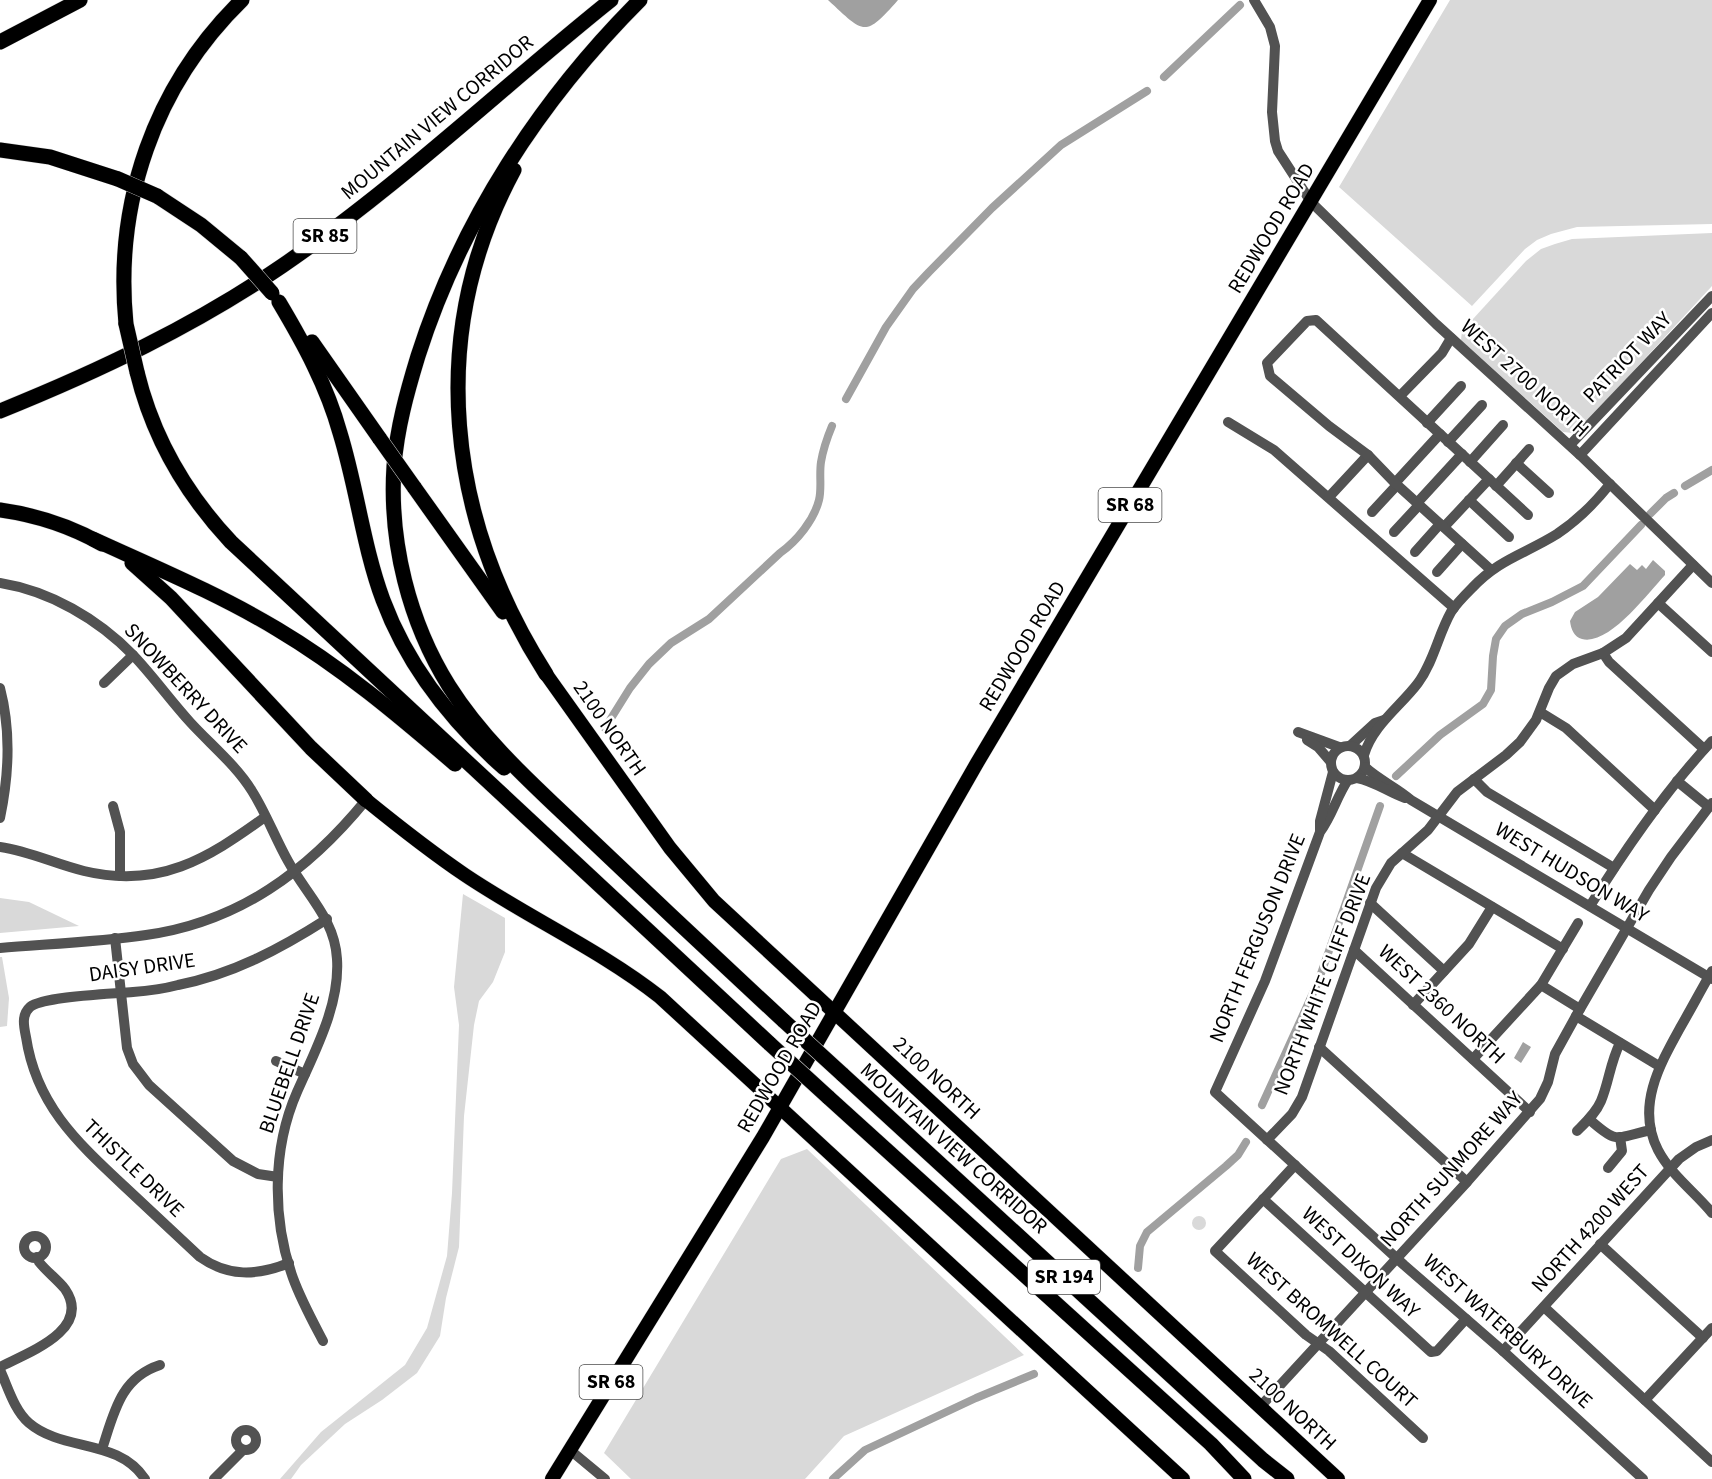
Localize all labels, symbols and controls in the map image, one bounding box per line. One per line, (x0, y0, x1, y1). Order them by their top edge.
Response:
street label: MOUNTAIN VIEW CORRIDOR (334, 27, 540, 207)
street label: REDWOOD ROAD (1220, 157, 1322, 299)
road number: SR 85 (294, 219, 356, 253)
street label: PATRIOT WAY (1576, 304, 1679, 409)
street label: WEST 2700 NORTH (1454, 312, 1596, 444)
road number: SR 68 (1098, 488, 1162, 522)
street label: REDWOOD ROAD (971, 575, 1073, 717)
street label: SNOWBERRY DRIVE (117, 616, 255, 760)
street label: 2100 NORTH (566, 674, 654, 782)
street label: WEST HUDSON WAY (1489, 814, 1655, 930)
street label: NORTH FERGUSON DRIVE (1201, 829, 1313, 1047)
street label: NORTH WHITE CLIFF DRIVE (1266, 869, 1378, 1099)
street label: WEST 2360 NORTH (1372, 937, 1512, 1071)
street label: DAISY DRIVE (87, 945, 197, 989)
street label: BLUEBELL DRIVE (251, 989, 327, 1137)
street label: REDWOOD ROAD (729, 996, 829, 1138)
street label: 2100 NORTH (887, 1029, 987, 1127)
street label: MOUNTAIN VIEW CORRIDOR (854, 1056, 1054, 1241)
street label: NORTH SUNMORE WAY (1373, 1084, 1530, 1254)
street label: THISTLE DRIVE (77, 1112, 191, 1224)
street label: NORTH 4200 WEST (1524, 1157, 1656, 1299)
street label: WEST DIXON WAY (1295, 1199, 1428, 1325)
street label: WEST BROMWELL COURT (1240, 1245, 1424, 1415)
street label: WEST WATERBURY DRIVE (1417, 1247, 1599, 1415)
road number: SR 194 (1028, 1260, 1100, 1294)
street label: 2100 NORTH (1243, 1360, 1343, 1458)
road number: SR 68 (580, 1365, 642, 1399)

